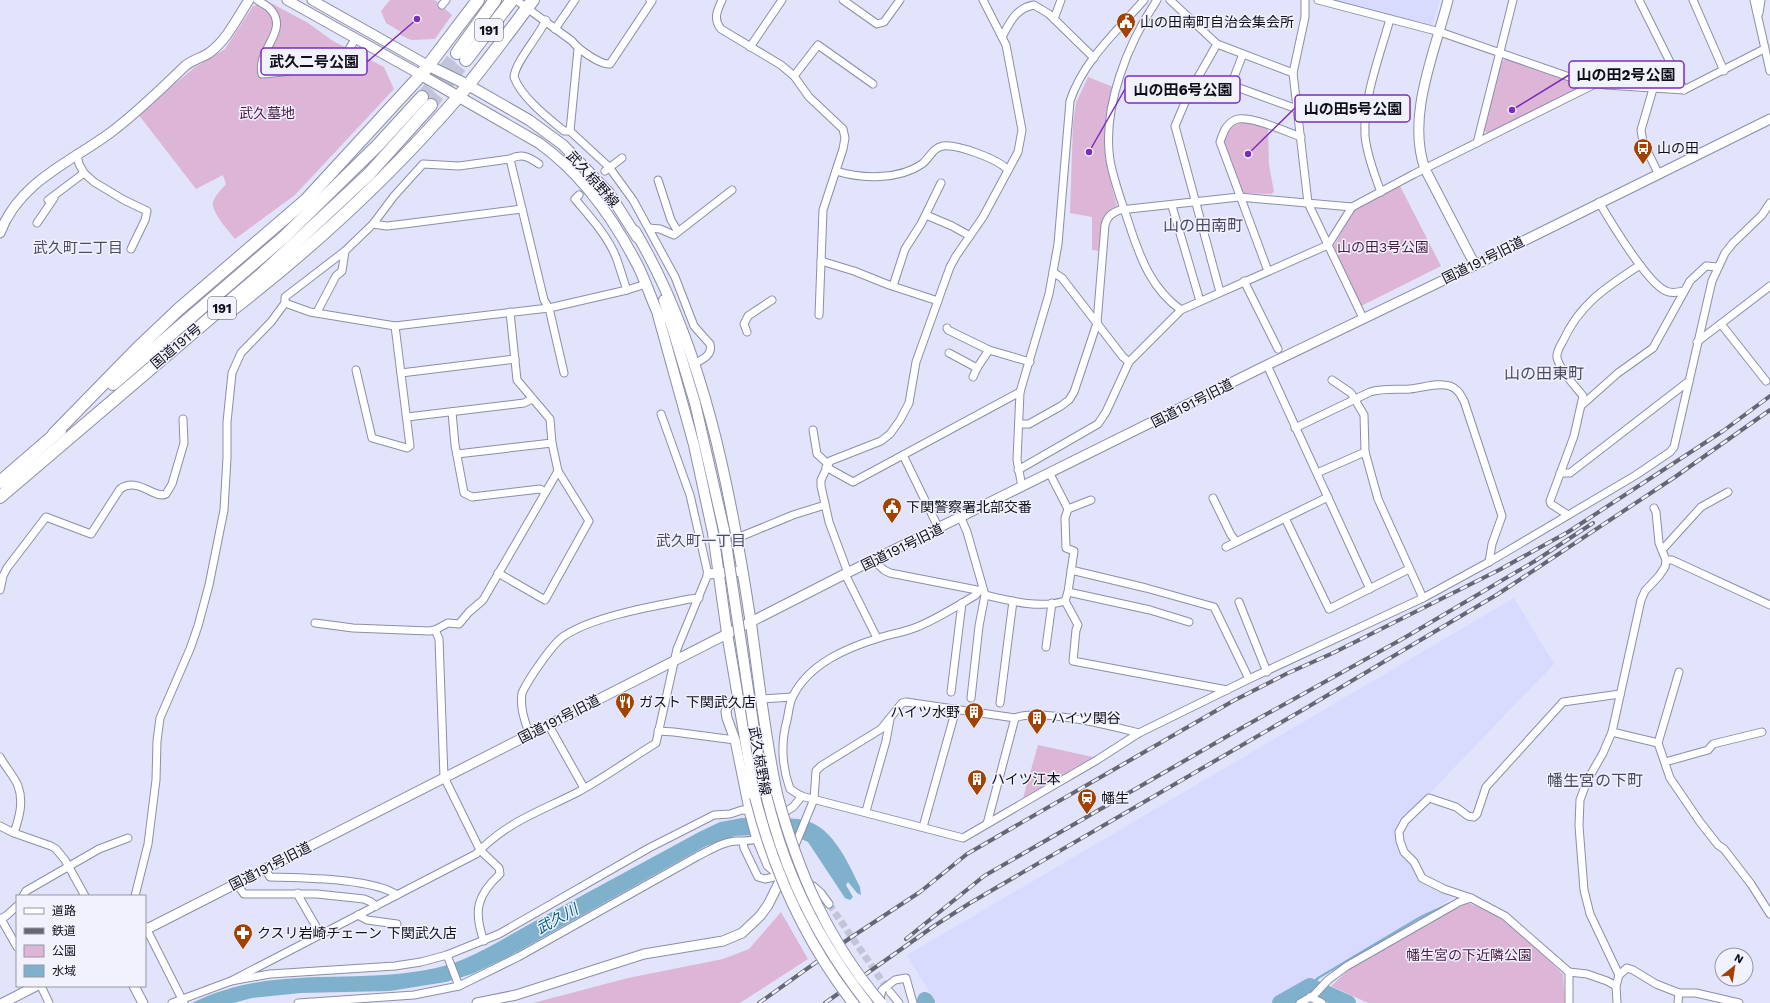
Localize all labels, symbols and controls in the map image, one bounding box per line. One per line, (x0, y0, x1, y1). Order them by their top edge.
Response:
public building icon: 山の田南町自治会集会所 (1115, 11, 1137, 39)
place label: 山の田南町自治会集会所 (1140, 14, 1294, 30)
road number: 191 (475, 19, 503, 41)
callout: 武久二号公園 (261, 48, 367, 75)
text: 武久二号公園 (269, 53, 359, 71)
callout: 山の田2号公園 (1569, 61, 1684, 88)
text: 山の田2号公園 (1577, 66, 1675, 84)
callout: 山の田6号公園 (1125, 76, 1240, 103)
text: 山の田6号公園 (1133, 81, 1233, 99)
callout: 山の田5号公園 (1295, 95, 1410, 122)
text: 山の田5号公園 (1304, 100, 1402, 118)
park label: 武久墓地 (239, 105, 295, 121)
bus stop icon: 山の田 (1632, 137, 1654, 165)
place label: 山の田 (1657, 140, 1699, 156)
street label: 武久椋野線 (564, 148, 622, 210)
district label: 山の田南町 (1163, 216, 1243, 235)
street label: 国道191号旧道 (1439, 233, 1527, 287)
district label: 武久町二丁目 (33, 239, 123, 257)
park label: 山の田3号公園 (1337, 239, 1429, 255)
road number: 191 (208, 297, 236, 319)
street label: 国道191号 (147, 320, 205, 372)
district label: 山の田東町 (1504, 364, 1584, 383)
street label: 国道191号旧道 (1148, 376, 1236, 430)
public building icon: 下関警察署北部交番 (881, 496, 903, 524)
place label: 下関警察署北部交番 (906, 499, 1032, 515)
street label: 国道191号旧道 (858, 520, 946, 574)
district label: 武久町一丁目 (656, 532, 746, 550)
restaurant icon: ガスト 下関武久店 (614, 691, 636, 719)
street label: 国道191号旧道 (515, 692, 603, 746)
place label: ガスト 下関武久店 (639, 694, 756, 710)
building icon: ハイツ水野 (963, 701, 985, 729)
place label: ハイツ水野 (890, 704, 960, 720)
building icon: ハイツ関谷 (1026, 707, 1048, 735)
place label: ハイツ関谷 (1051, 710, 1121, 726)
street label: 武久椋野線 (746, 725, 774, 797)
building icon: ハイツ江本 (966, 768, 988, 796)
place label: ハイツ江本 (991, 771, 1061, 787)
district label: 幡生宮の下町 (1547, 771, 1643, 790)
station icon: 幡生 (1076, 787, 1098, 815)
place label: 幡生 (1101, 790, 1129, 806)
street label: 国道191号旧道 (226, 839, 314, 893)
legend (16, 895, 146, 987)
water label: 武久川 (533, 899, 583, 938)
text: 道路 (52, 904, 76, 918)
pharmacy icon: クスリ岩崎チェーン 下関武久店 (232, 922, 254, 950)
text: 鉄道 (52, 924, 76, 938)
place label: クスリ岩崎チェーン 下関武久店 (257, 925, 457, 941)
text: 公園 (52, 944, 76, 958)
park label: 幡生宮の下近隣公園 (1406, 947, 1532, 963)
north arrow (1714, 947, 1754, 987)
text: N (1732, 951, 1746, 966)
text: 水域 (52, 964, 76, 978)

